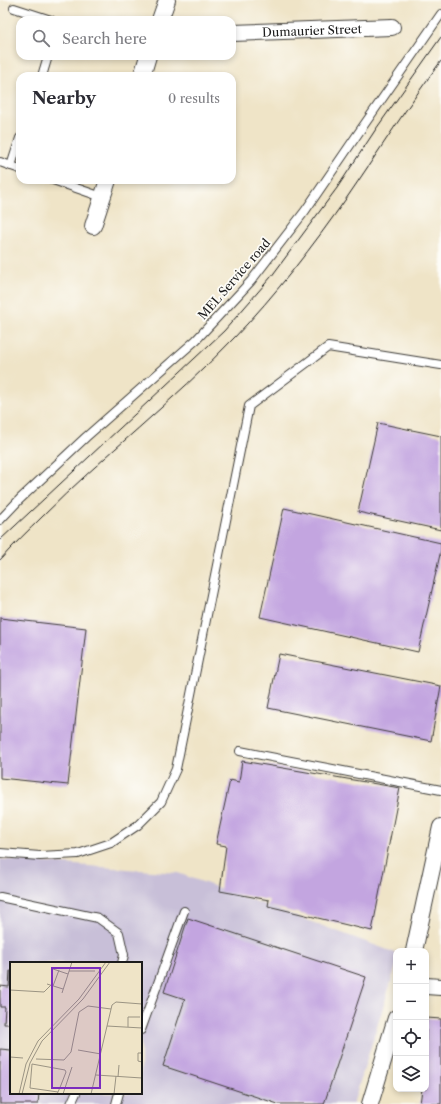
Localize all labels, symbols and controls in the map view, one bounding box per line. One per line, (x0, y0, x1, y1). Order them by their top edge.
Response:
search box (16, 16, 236, 60)
street label: Dumaurier Street (262, 21, 363, 39)
icon: search (30, 27, 52, 49)
text: Search here (62, 29, 147, 48)
text: Nearby (32, 88, 96, 108)
text: 0 results (168, 90, 220, 106)
street label: MEL Service road (195, 235, 274, 323)
map controls (393, 948, 429, 1092)
button: + (393, 948, 429, 984)
inset map (10, 962, 142, 1094)
button: − (393, 984, 429, 1020)
button: locate (393, 1020, 429, 1056)
button: layers (393, 1056, 429, 1092)

